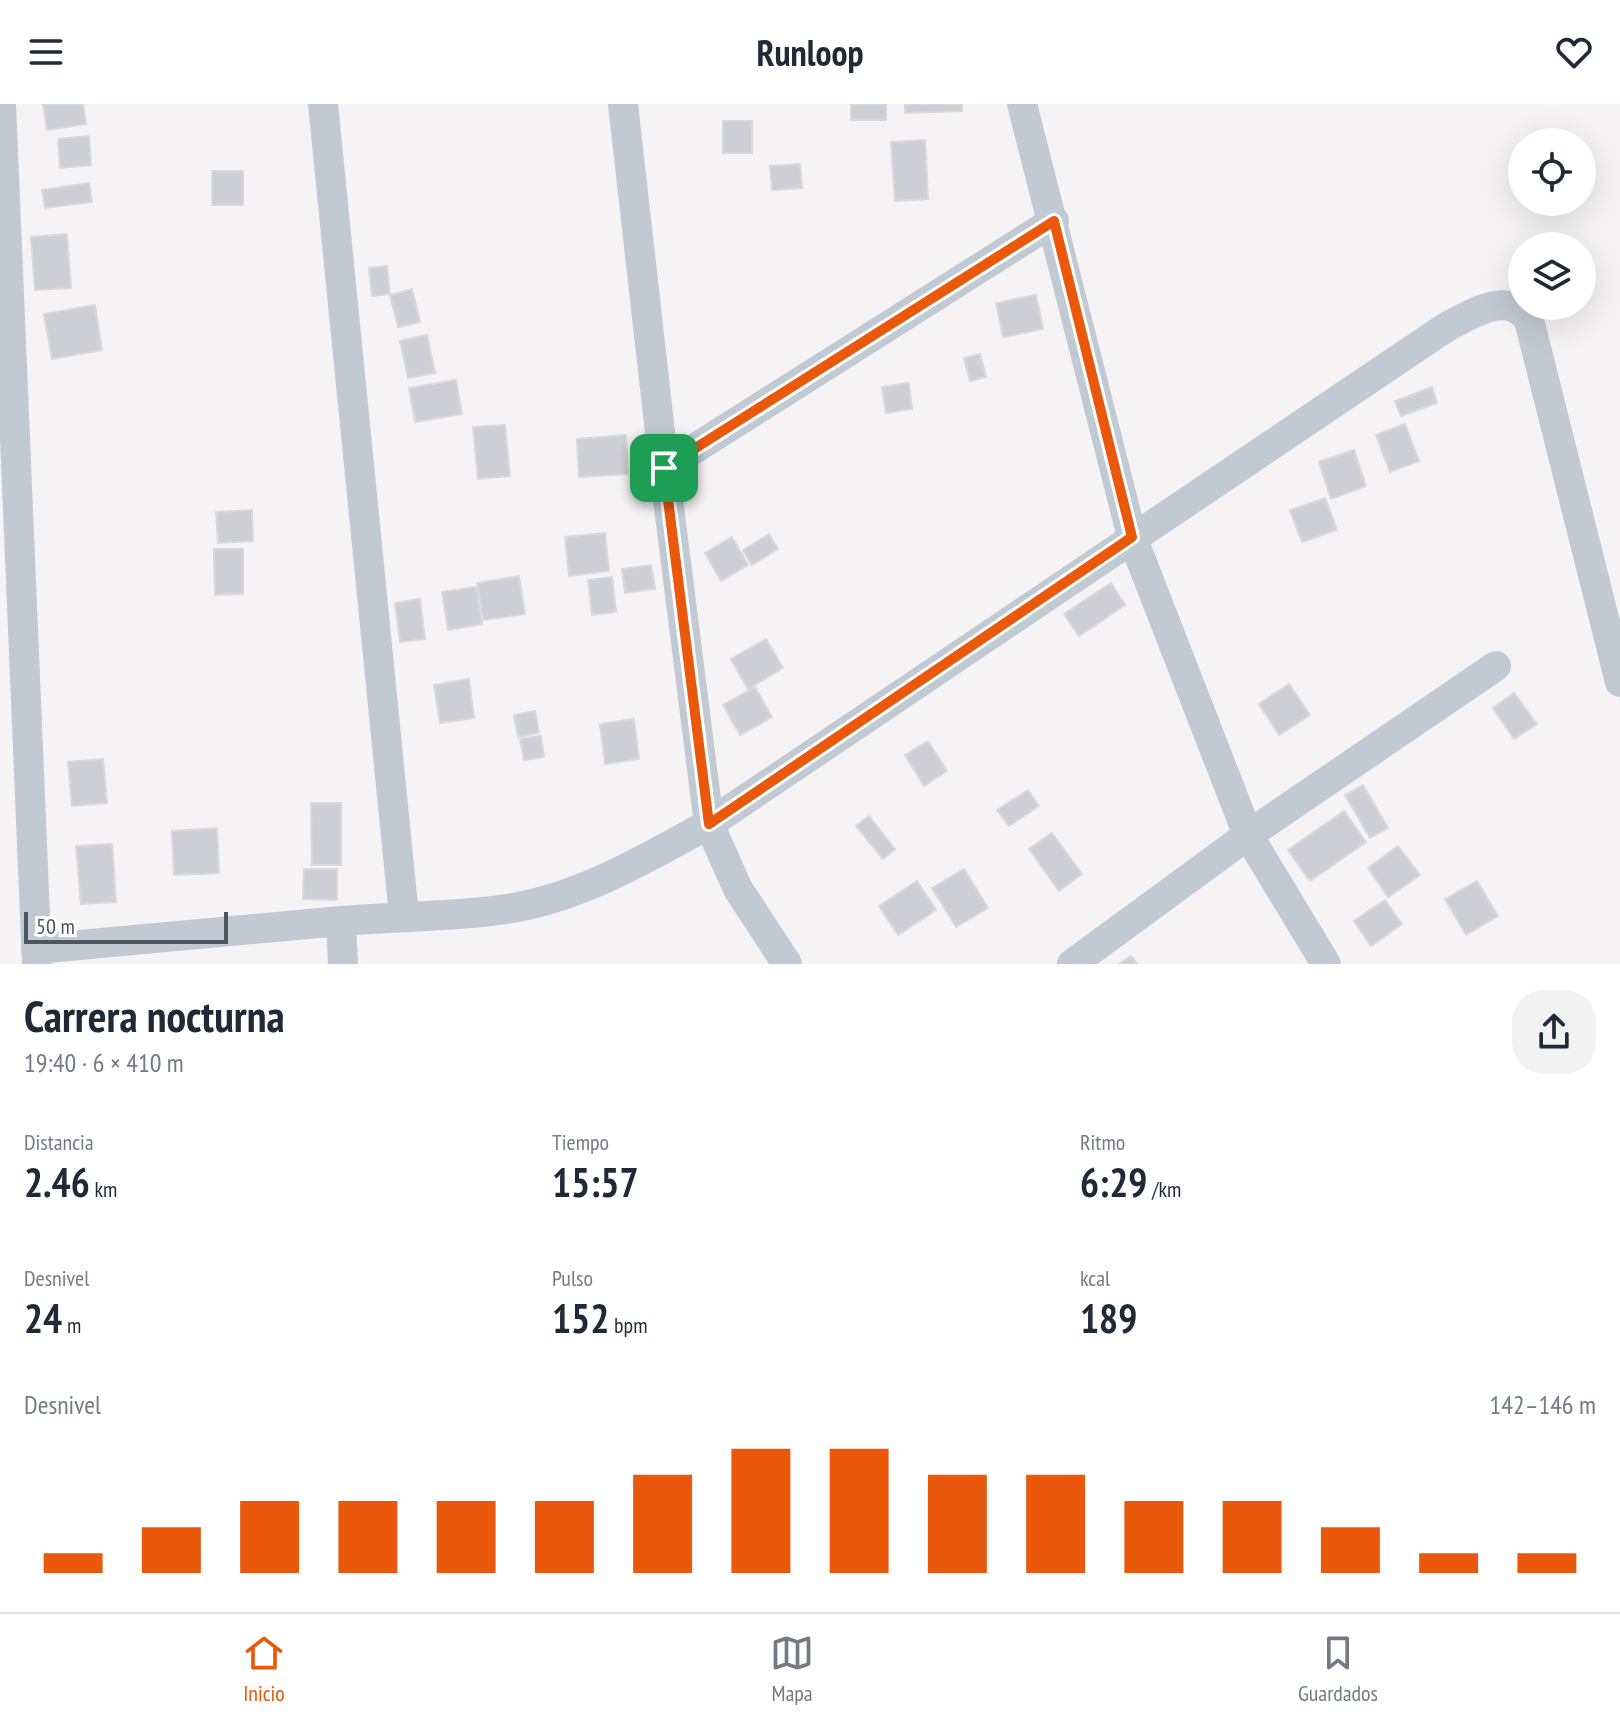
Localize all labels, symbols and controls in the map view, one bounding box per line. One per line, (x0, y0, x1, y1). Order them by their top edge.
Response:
text: Runloop (756, 29, 864, 76)
icon: menu (24, 30, 68, 74)
icon: heart (1552, 30, 1596, 74)
map controls (1508, 128, 1596, 320)
button: locate (1508, 128, 1596, 216)
button: layers (1508, 232, 1596, 320)
pin (630, 434, 698, 502)
icon: arrive (642, 446, 686, 490)
scale bar (24, 908, 228, 944)
text: 50 m (36, 912, 75, 940)
text: Carrera nocturna (24, 987, 285, 1044)
button: share (1512, 990, 1596, 1074)
text: 19:40 · 6 × 410 m (24, 1046, 184, 1079)
text: Distancia (24, 1128, 94, 1156)
text: Tiempo (552, 1128, 609, 1156)
text: Ritmo (1080, 1128, 1125, 1156)
text: 2.46 (24, 1156, 90, 1208)
text: 15:57 (552, 1156, 639, 1208)
text: 6:29 (1080, 1156, 1147, 1208)
text: km (90, 1175, 117, 1203)
text: /km (1147, 1175, 1181, 1203)
text: Desnivel (24, 1264, 89, 1292)
text: Pulso (552, 1264, 593, 1292)
text: kcal (1080, 1264, 1110, 1292)
text: 24 (24, 1292, 62, 1344)
text: 152 (552, 1292, 609, 1344)
text: 189 (1080, 1292, 1137, 1344)
text: m (62, 1311, 81, 1339)
text: bpm (609, 1311, 647, 1339)
text: Desnivel (24, 1388, 101, 1421)
text: 142–146 m (1490, 1388, 1596, 1421)
tab: Inicio (242, 1631, 286, 1707)
tab: Mapa (770, 1631, 814, 1707)
tab: Guardados (1298, 1631, 1378, 1707)

